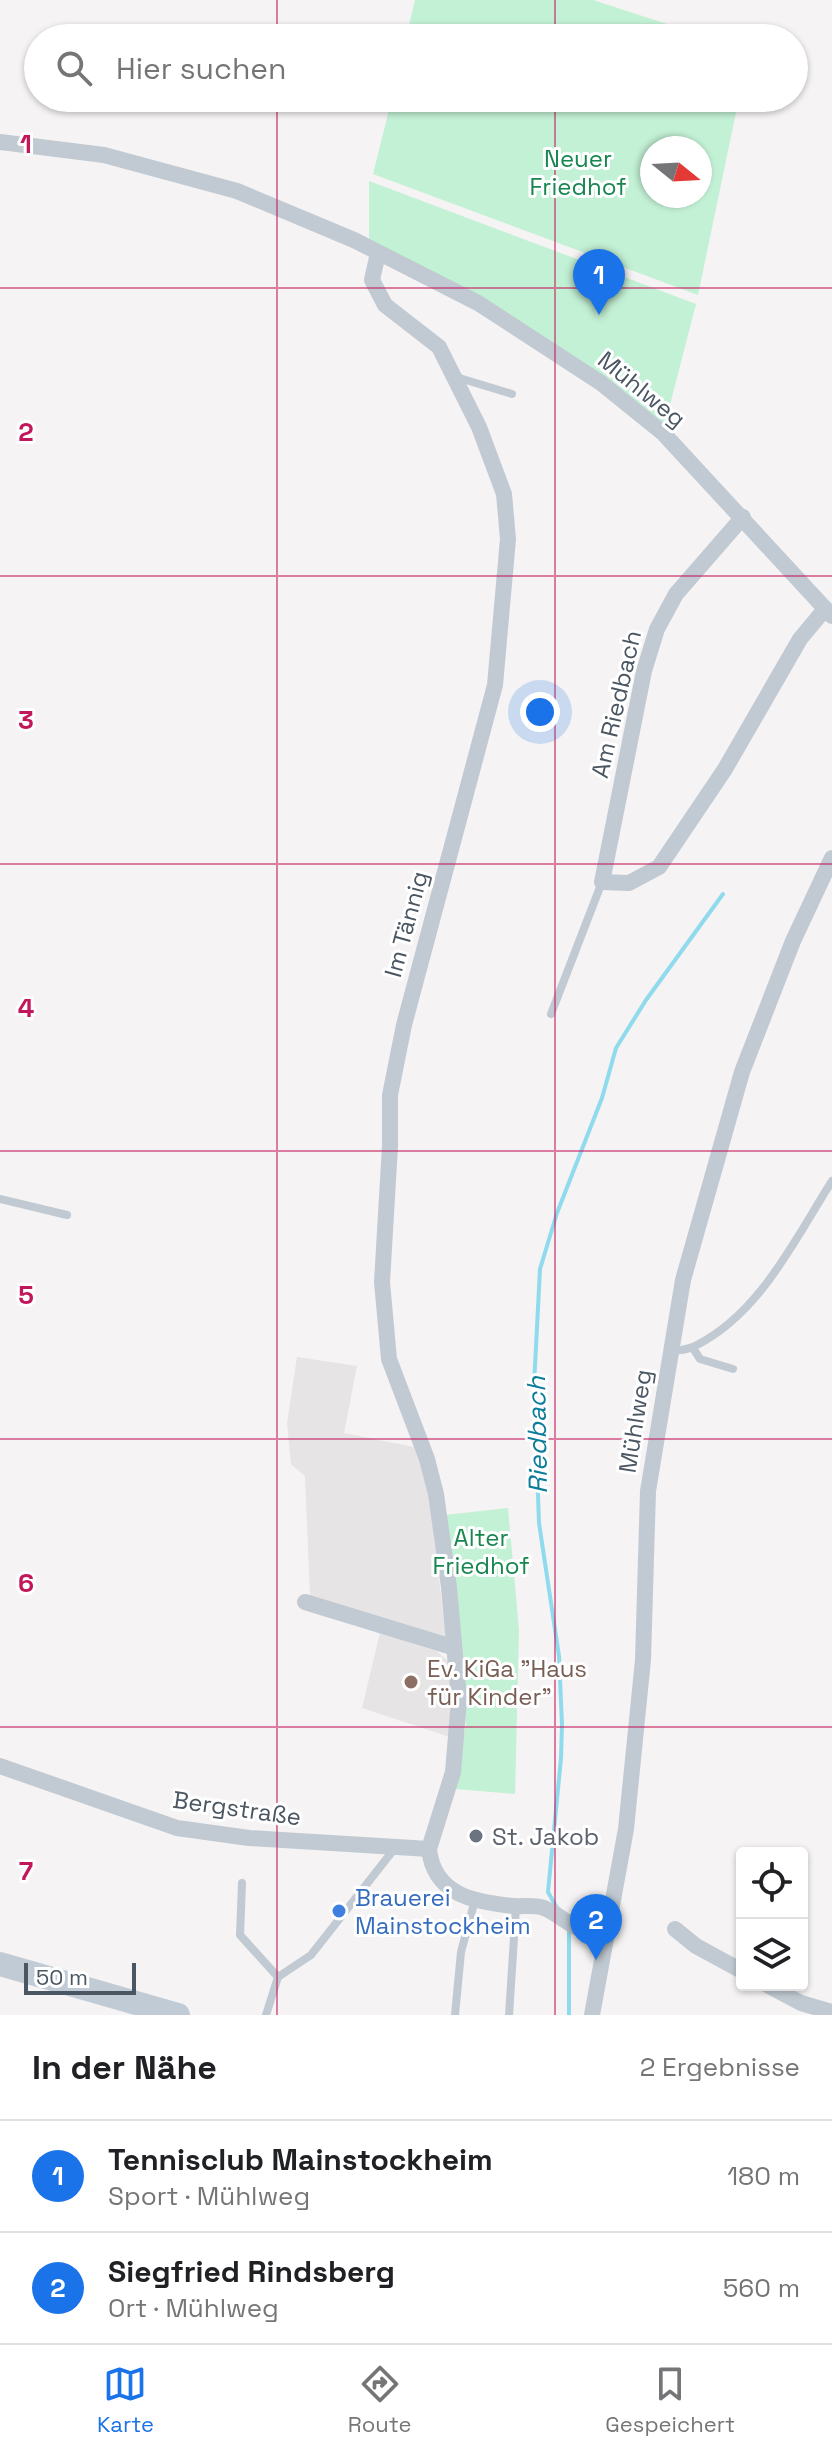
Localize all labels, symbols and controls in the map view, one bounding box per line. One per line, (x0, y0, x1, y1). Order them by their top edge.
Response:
search box (24, 24, 808, 112)
icon: search (52, 46, 96, 90)
text: Hier suchen (116, 49, 286, 88)
text: 1 (20, 127, 32, 161)
north arrow (640, 136, 712, 208)
park label: Neuer Friedhof (529, 143, 627, 202)
pin: 1 (573, 249, 625, 315)
street label: Mühlweg (592, 344, 692, 434)
text: 2 (18, 415, 34, 449)
street label: Am Riedbach (584, 627, 648, 781)
your location (520, 692, 560, 732)
text: 3 (18, 703, 34, 737)
street label: Im Tännig (377, 868, 435, 980)
text: 4 (18, 991, 34, 1025)
text: 5 (18, 1278, 34, 1312)
street label: Mühlweg (612, 1367, 658, 1475)
water label: Riedbach (519, 1375, 555, 1494)
park label: Alter Friedhof (432, 1522, 530, 1581)
text: 6 (18, 1566, 34, 1600)
place label: Ev. KiGa "Haus für Kinder" (427, 1653, 587, 1712)
marker: Ev. KiGa "Haus für Kinder" (402, 1673, 420, 1691)
street label: Bergstraße (171, 1784, 303, 1832)
place label: St. Jakob (492, 1821, 599, 1852)
marker: St. Jakob (467, 1827, 485, 1845)
map controls (736, 1847, 808, 1991)
button: locate (736, 1847, 808, 1919)
text: 7 (19, 1854, 33, 1888)
place label: Brauerei Mainstockheim (355, 1882, 531, 1941)
pin: 2 (570, 1894, 622, 1960)
marker: Brauerei Mainstockheim (330, 1902, 348, 1920)
button: layers (736, 1919, 808, 1991)
scale bar (24, 1959, 136, 1995)
text: 50 m (36, 1963, 88, 1991)
text: In der Nähe (32, 2046, 217, 2089)
text: 2 Ergebnisse (640, 2050, 800, 2084)
text: Tennisclub Mainstockheim (108, 2140, 493, 2179)
text: 1 (52, 2159, 64, 2193)
text: 180 m (727, 2159, 800, 2193)
text: Sport · Mühlweg (108, 2179, 310, 2213)
text: Siegfried Rindsberg (108, 2252, 395, 2291)
text: 2 (50, 2271, 66, 2305)
text: 560 m (723, 2271, 800, 2305)
text: Ort · Mühlweg (108, 2291, 279, 2325)
tab: Karte (97, 2362, 154, 2438)
tab: Route (348, 2362, 412, 2438)
tab: Gespeichert (605, 2362, 735, 2438)

